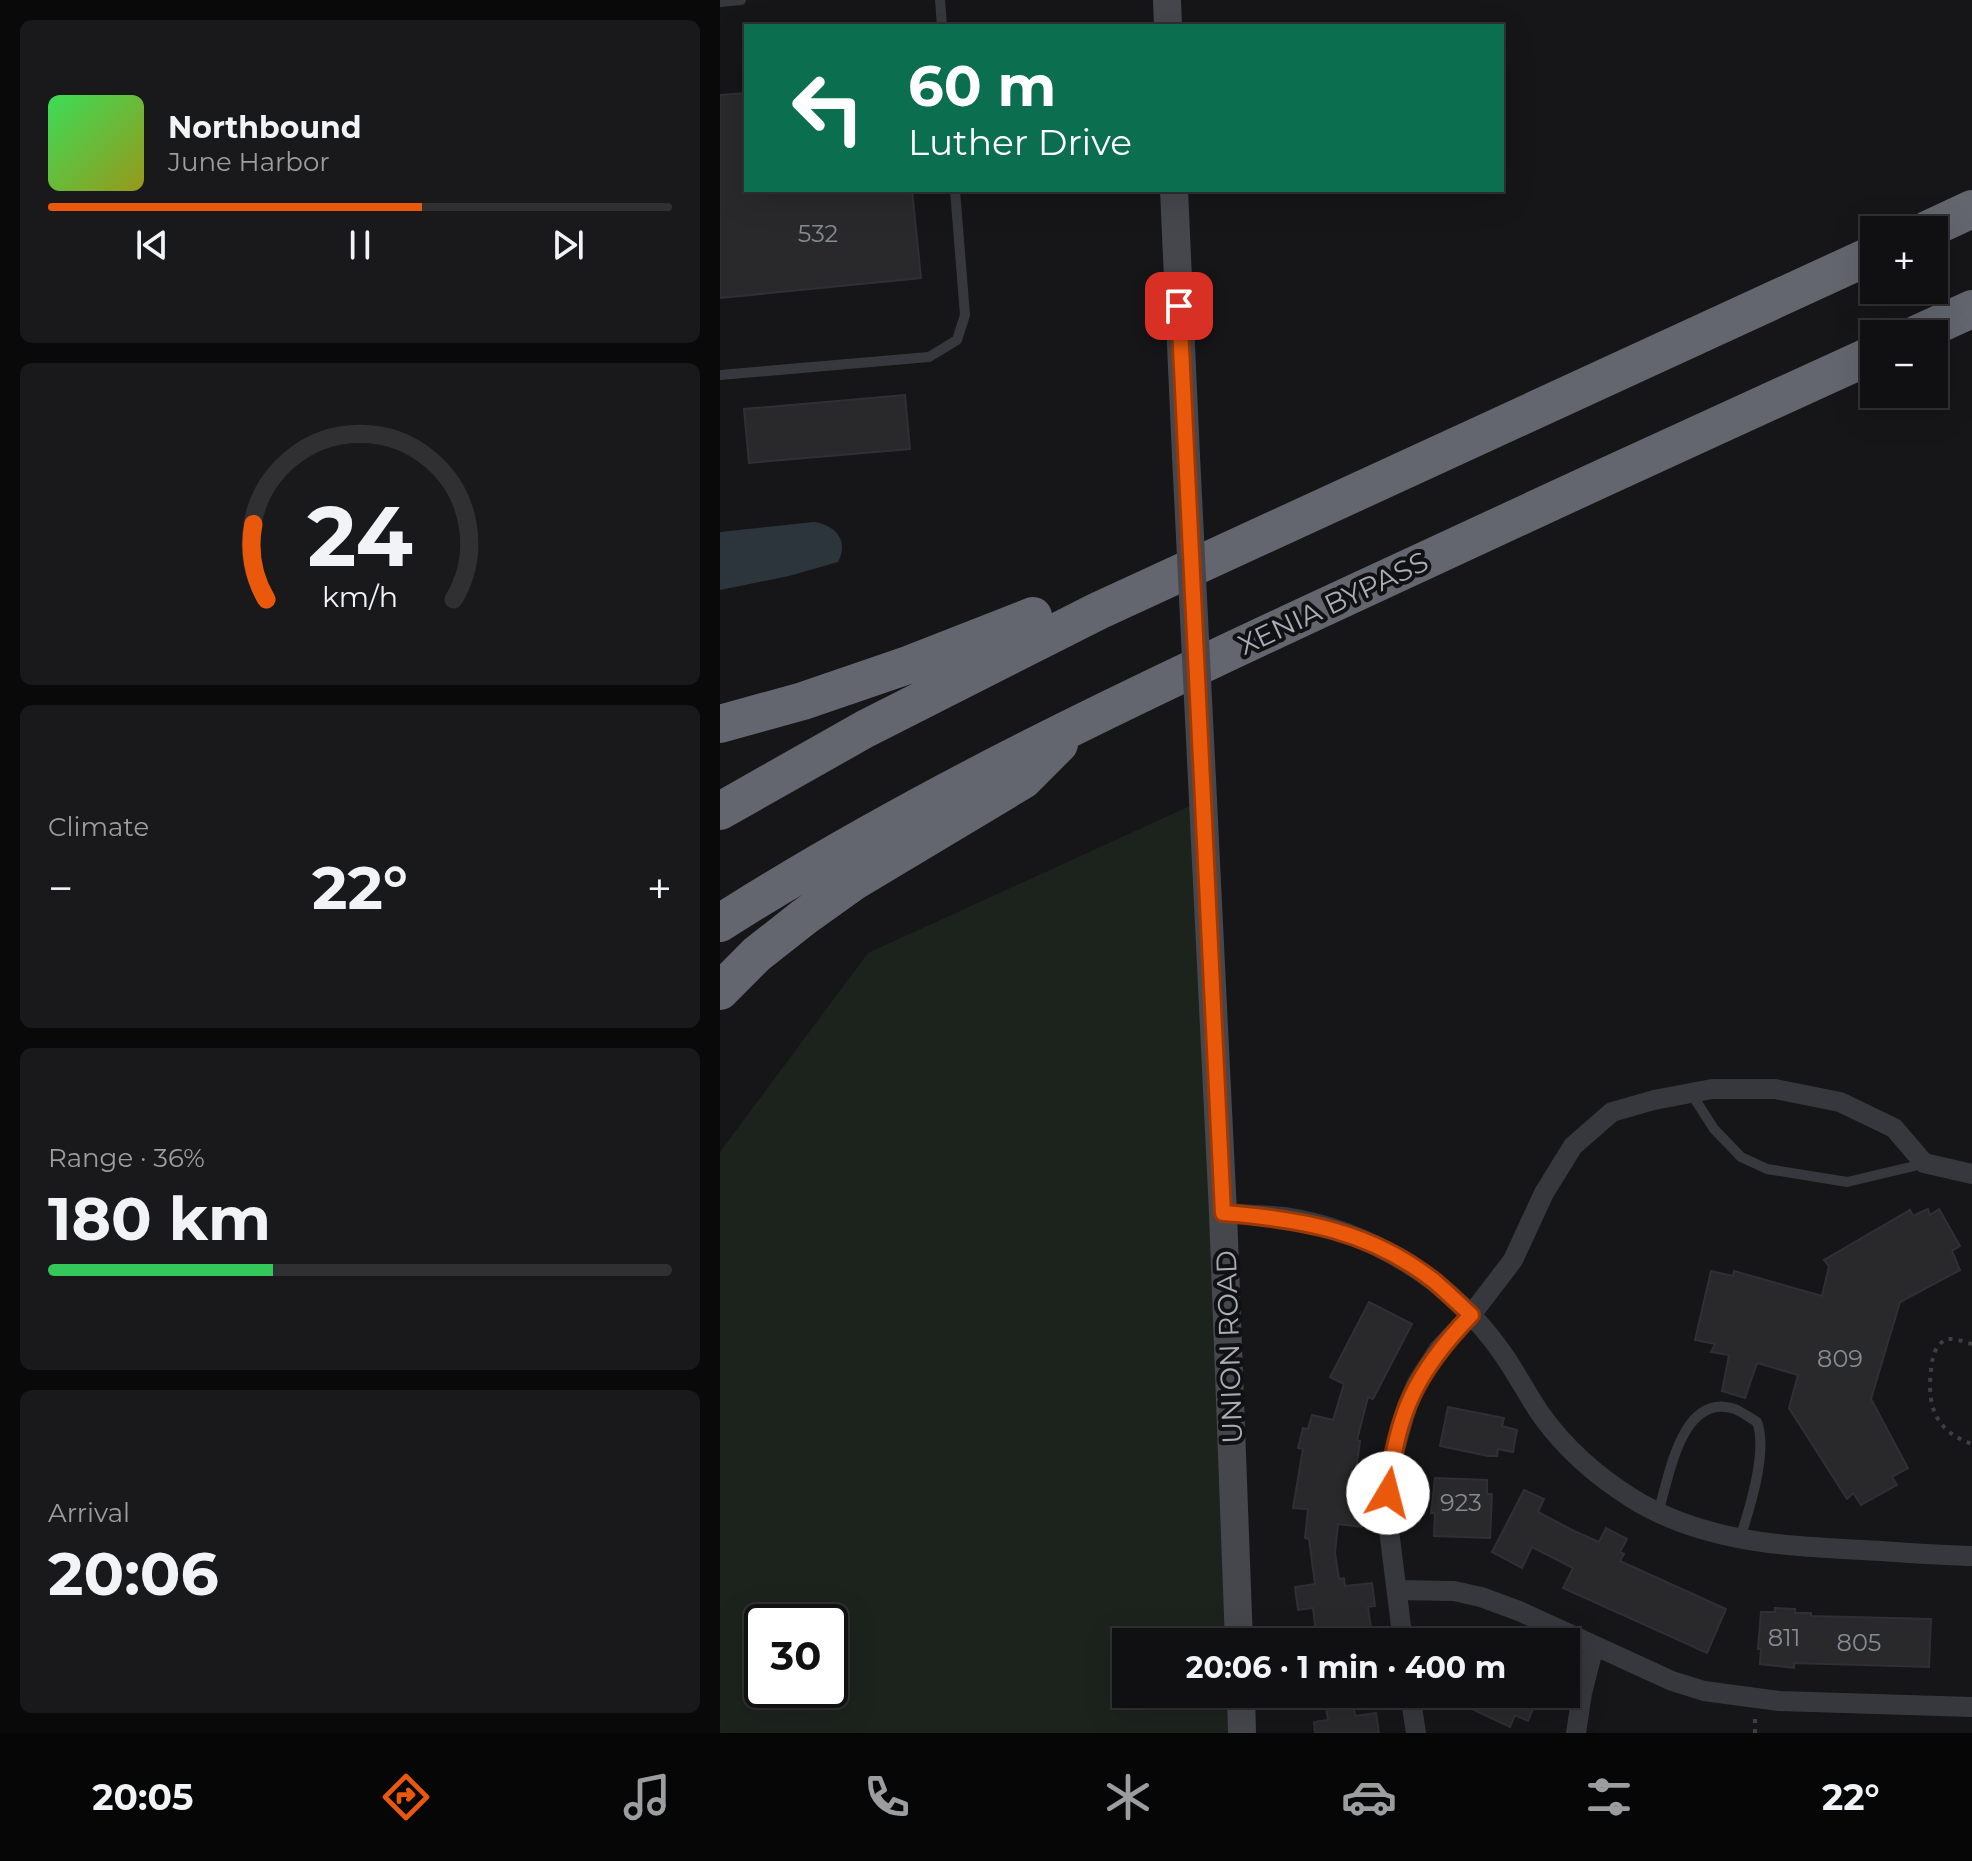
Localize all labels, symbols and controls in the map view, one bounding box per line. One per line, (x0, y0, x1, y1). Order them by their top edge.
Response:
text: 60 m (908, 52, 1056, 120)
icon: left (776, 56, 880, 160)
text: Northbound (168, 109, 362, 146)
text: Luther Drive (908, 120, 1132, 164)
text: June Harbor (168, 146, 330, 178)
map controls (1860, 216, 1948, 408)
button: + (1860, 216, 1948, 304)
house number: 532 (798, 219, 838, 248)
icon: previous (130, 223, 174, 267)
icon: pause (338, 223, 382, 267)
icon: next (546, 223, 590, 267)
pin (1145, 272, 1213, 340)
icon: arrive (1157, 284, 1201, 328)
button: − (1860, 320, 1948, 408)
text: 24 (307, 484, 413, 586)
street label: XENIA BYPASS (1233, 544, 1433, 662)
text: km/h (322, 579, 398, 614)
text: Climate (48, 811, 149, 843)
text: 22° (312, 851, 408, 924)
text: − (48, 861, 73, 915)
text: + (647, 861, 672, 915)
text: Range · 36% (48, 1142, 205, 1174)
text: 180 km (48, 1182, 271, 1255)
street label: UNION ROAD (1209, 1250, 1249, 1444)
house number: 809 (1817, 1344, 1863, 1373)
position arrow (1346, 1451, 1430, 1535)
house number: 923 (1440, 1488, 1482, 1517)
text: Arrival (48, 1497, 130, 1529)
text: 20:06 (48, 1537, 219, 1610)
speed limit sign: 30 (744, 1604, 848, 1708)
house number: 811 (1768, 1623, 1800, 1652)
house number: 805 (1837, 1628, 1881, 1657)
text: 20:06 · 1 min · 400 m (1186, 1649, 1506, 1686)
icon: directions (378, 1769, 434, 1825)
icon: music (619, 1769, 675, 1825)
icon: phone (859, 1769, 915, 1825)
icon: climate (1100, 1769, 1156, 1825)
icon: car (1341, 1769, 1397, 1825)
icon: filters (1581, 1769, 1637, 1825)
text: 20:05 (92, 1775, 193, 1819)
text: 22° (1822, 1775, 1880, 1819)

